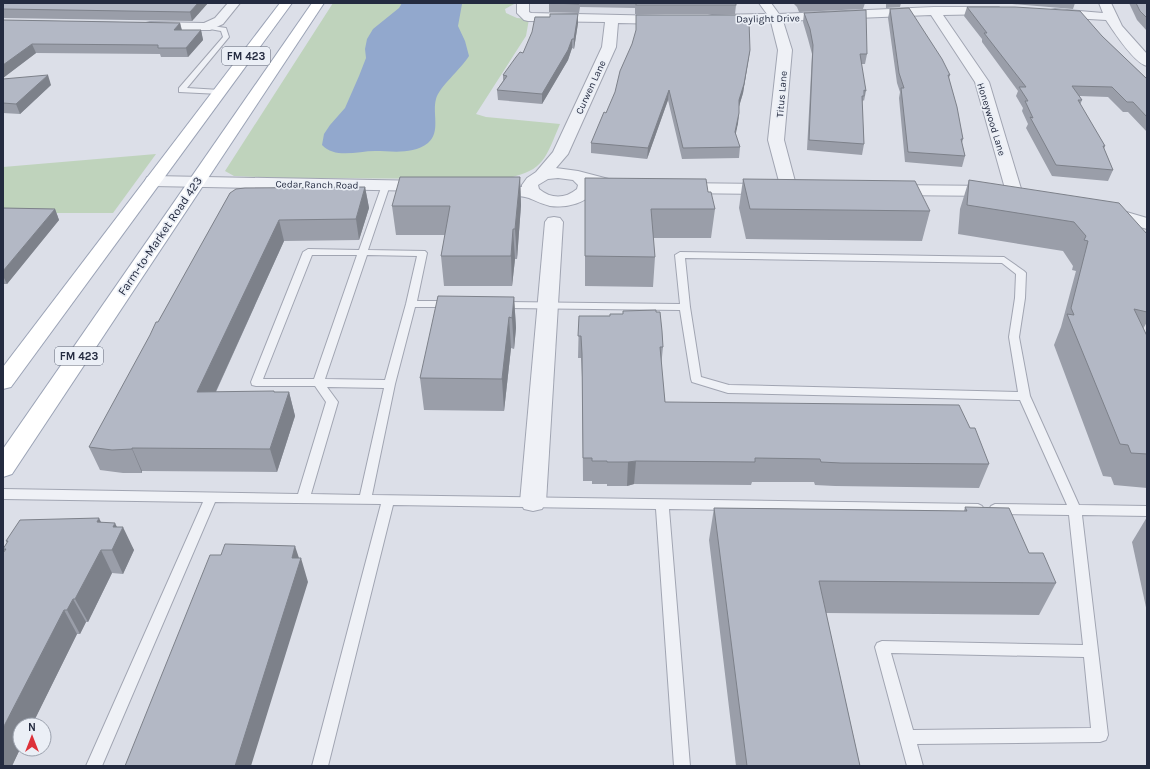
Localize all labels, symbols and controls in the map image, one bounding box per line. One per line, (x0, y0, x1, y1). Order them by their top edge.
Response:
street label: Daylight Drive (736, 12, 800, 26)
road number: FM 423 (222, 47, 270, 65)
street label: Curwen Lane (573, 59, 609, 116)
street label: Titus Lane (774, 70, 790, 118)
street label: Honeywood Lane (974, 81, 1008, 157)
street label: Farm-to-Market Road 423 (115, 174, 205, 298)
street label: Cedar Ranch Road (275, 178, 359, 192)
road number: FM 423 (55, 347, 103, 365)
north arrow (12, 717, 52, 757)
text: N (28, 721, 36, 734)

